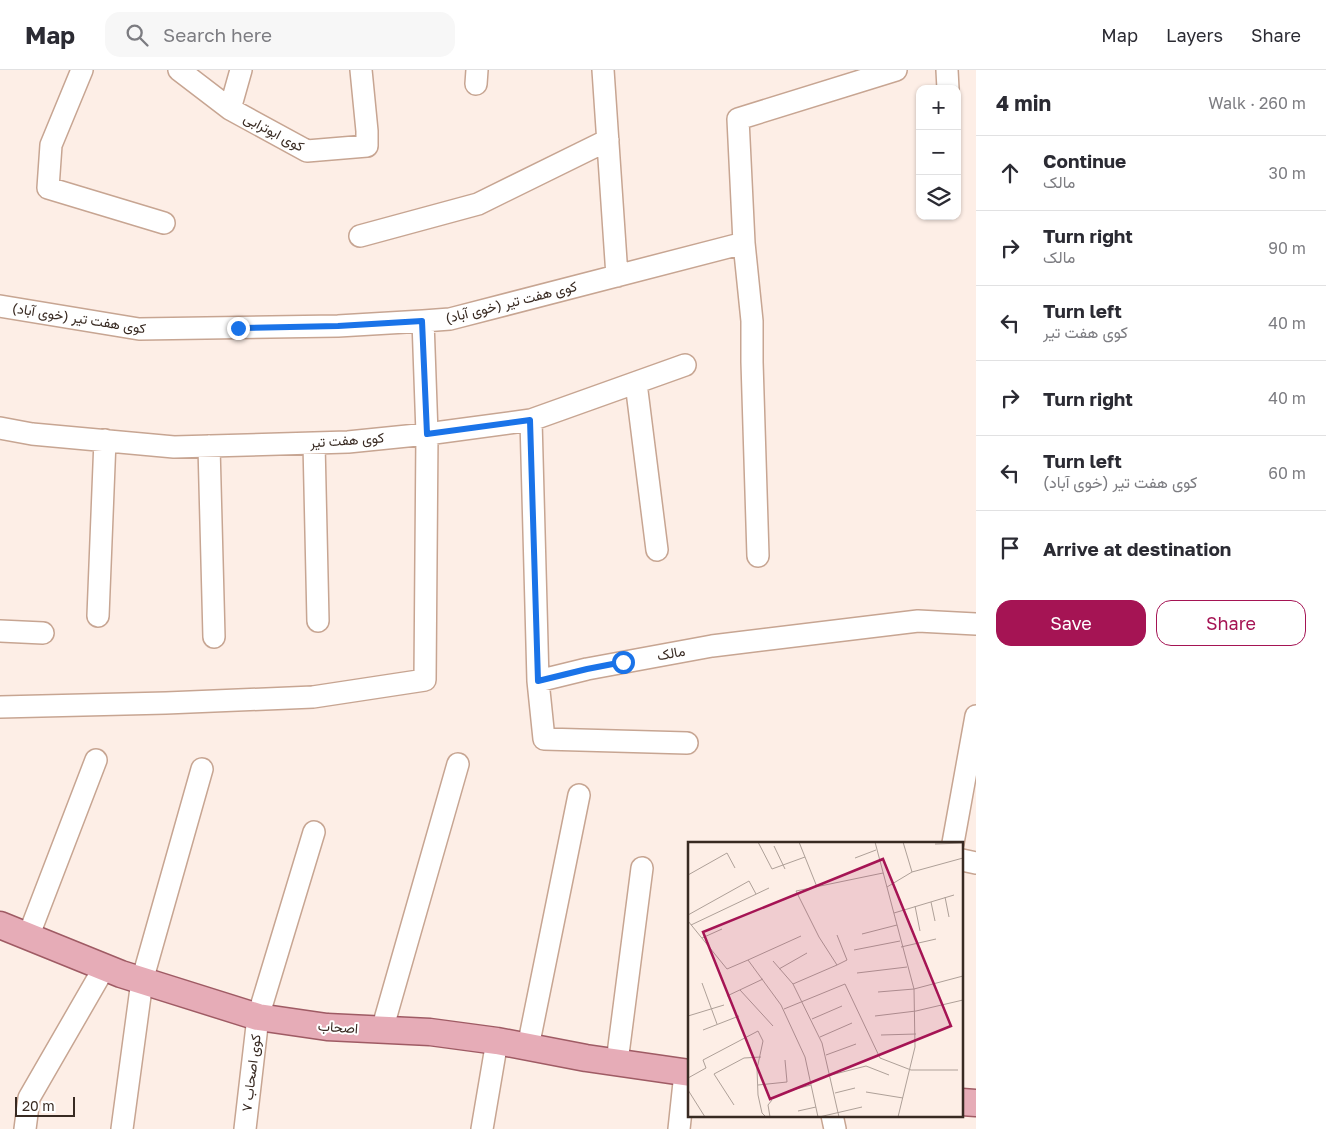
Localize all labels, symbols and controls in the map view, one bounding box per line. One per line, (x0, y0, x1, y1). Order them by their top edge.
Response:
search box (105, 12, 455, 57)
text: Map (25, 20, 75, 49)
icon: search (123, 21, 151, 49)
text: Search here (163, 23, 272, 46)
text: Map (1101, 24, 1138, 46)
text: Layers (1166, 24, 1223, 46)
text: Share (1251, 24, 1301, 46)
map controls (916, 85, 961, 220)
button: + (916, 85, 961, 130)
text: 4 min (996, 90, 1051, 116)
text: Walk · 260 m (1208, 93, 1306, 113)
street label: کوی ابوترابی (241, 109, 307, 155)
button: − (916, 130, 961, 175)
text: Continue (1043, 149, 1126, 172)
icon: ahead (996, 159, 1024, 187)
text: 30 m (1269, 163, 1306, 183)
text: مالک (1043, 172, 1075, 192)
button: layers (916, 175, 961, 220)
text: Turn right (1043, 224, 1133, 247)
icon: right (996, 234, 1024, 262)
text: 90 m (1268, 238, 1306, 258)
text: مالک (1043, 247, 1075, 267)
street label: کوی هفت تیر (خوی آباد) (443, 277, 579, 327)
street label: کوی هفت تیر (خوی آباد) (11, 299, 147, 337)
text: Turn left (1043, 299, 1122, 322)
icon: left (996, 309, 1024, 337)
text: 40 m (1268, 313, 1306, 333)
route end (227, 317, 250, 340)
text: کوی هفت تیر (1043, 322, 1128, 342)
icon: right (996, 384, 1024, 412)
text: Turn right (1043, 387, 1133, 410)
text: 40 m (1268, 388, 1306, 408)
street label: کوی هفت تیر (308, 428, 385, 452)
text: Turn left (1043, 449, 1122, 472)
icon: left (996, 459, 1024, 487)
text: 60 m (1268, 463, 1306, 483)
text: کوی هفت تیر (خوی آباد) (1043, 472, 1197, 492)
icon: arrive (996, 534, 1024, 562)
text: Arrive at destination (1043, 537, 1231, 560)
button: Save (996, 600, 1146, 646)
button: Share (1156, 600, 1306, 646)
street label: مالک (655, 642, 686, 663)
route start (612, 651, 635, 674)
inset map (688, 842, 964, 1116)
street label: اصحاب (317, 1017, 359, 1037)
street label: کوی اصحاب ۷ (237, 1033, 265, 1113)
scale bar (15, 1094, 75, 1117)
text: 20 m (22, 1097, 55, 1114)

